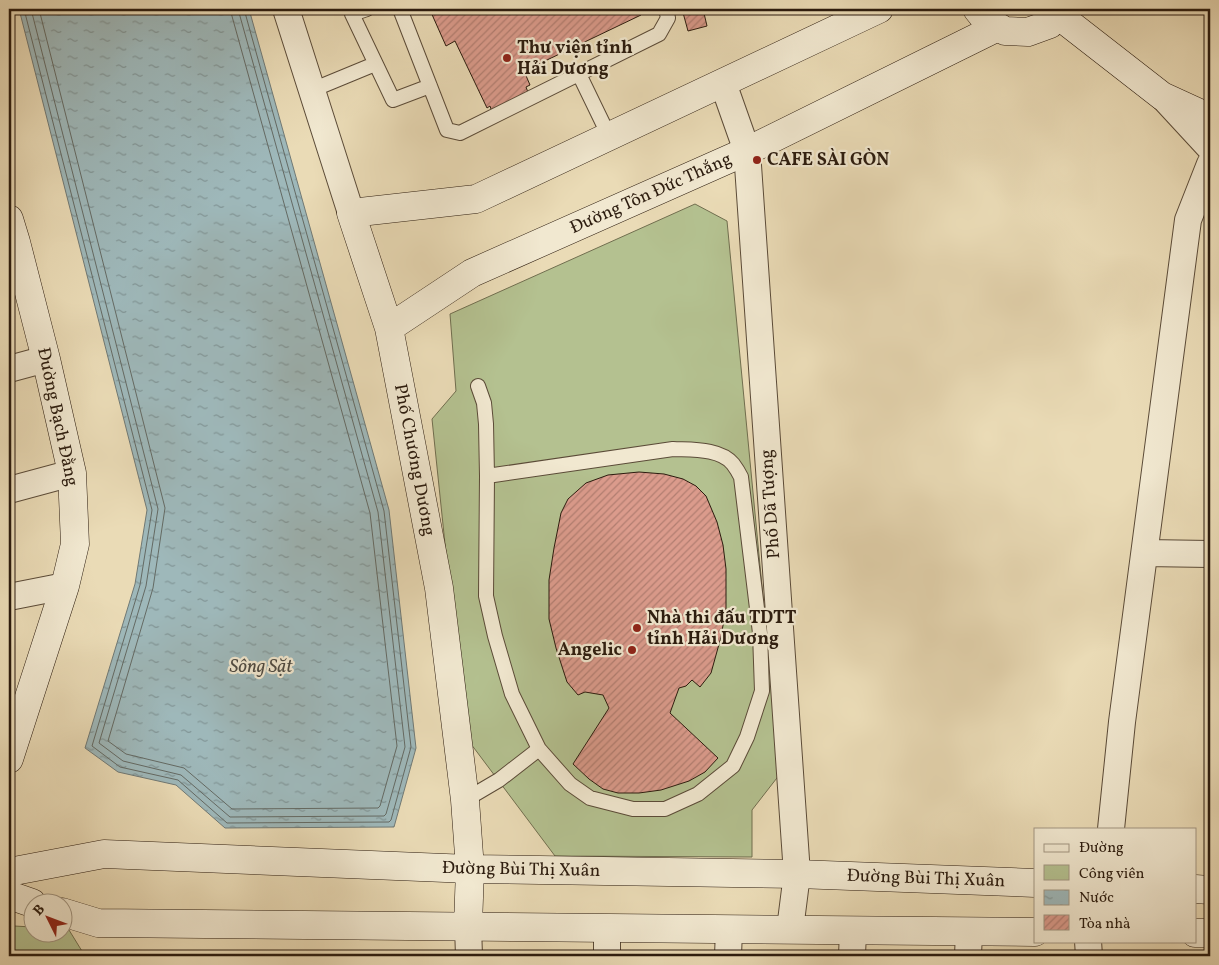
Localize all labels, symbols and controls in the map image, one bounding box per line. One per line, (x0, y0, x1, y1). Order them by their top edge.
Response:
place label: Thư viện tỉnh Hải Dương (517, 36, 633, 82)
marker: Thư viện tỉnh Hải Dương (501, 52, 513, 64)
street label: Đường Tôn Đức Thắng (566, 147, 736, 241)
place label: CAFE SÀI GÒN (767, 148, 889, 173)
marker: CAFE SÀI GÒN (751, 154, 763, 166)
street label: Đường Bạch Đằng (30, 345, 84, 489)
street label: Phố Chương Dương (387, 382, 441, 538)
street label: Phố Dã Tượng (755, 448, 787, 560)
place label: Nhà thi đấu TDTT tỉnh Hải Dương (647, 606, 797, 652)
marker: Nhà thi đấu TDTT tỉnh Hải Dương (631, 622, 643, 634)
place label: Angelic (558, 638, 622, 663)
marker: Angelic (626, 644, 638, 656)
water label: Sông Sặt (230, 654, 293, 680)
legend (1034, 828, 1196, 942)
text: Đường (1079, 838, 1124, 859)
street label: Đường Bùi Thị Xuân (441, 856, 601, 884)
street label: Đường Bùi Thị Xuân (846, 864, 1006, 894)
text: Công viên (1079, 864, 1144, 885)
text: Nước (1079, 888, 1114, 909)
north arrow (22, 892, 72, 942)
text: B (29, 900, 50, 920)
text: Tòa nhà (1079, 914, 1131, 935)

